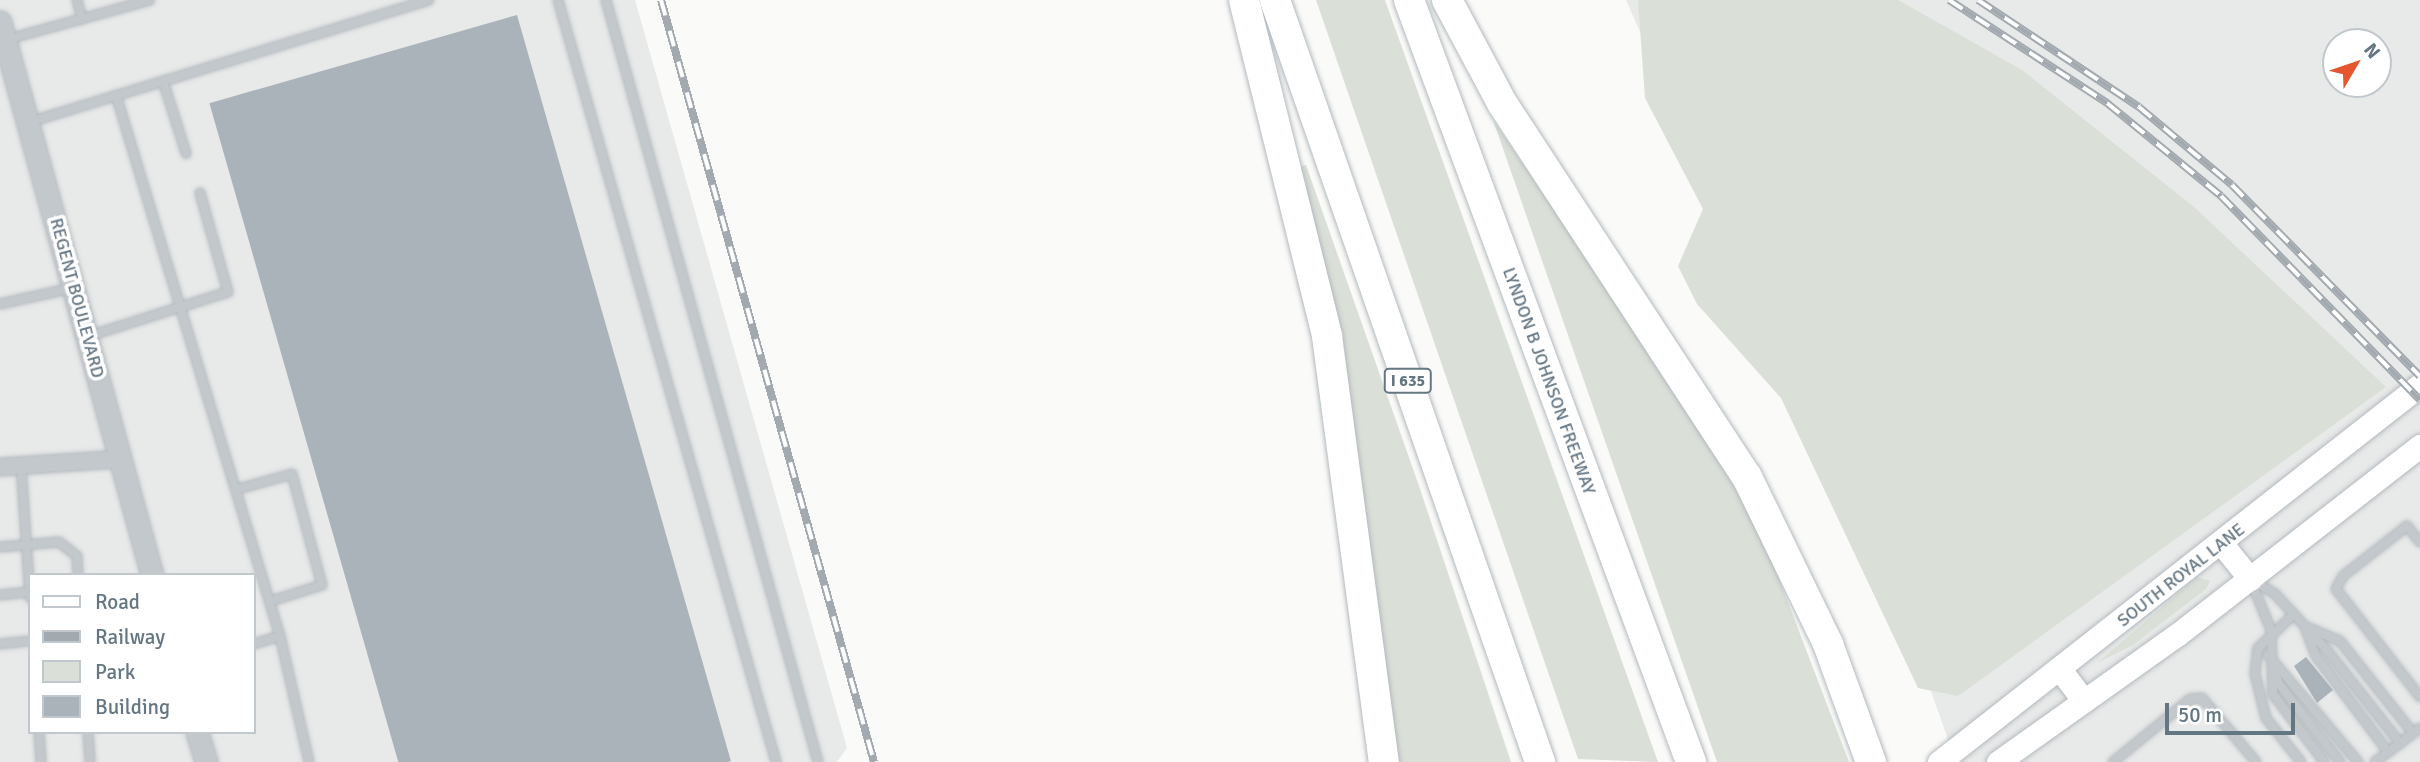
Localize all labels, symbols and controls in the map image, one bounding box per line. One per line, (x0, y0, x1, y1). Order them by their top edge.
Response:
north arrow (2322, 28, 2392, 98)
text: N (2358, 38, 2385, 64)
street label: REGENT BOULEVARD (45, 216, 109, 380)
street label: LYNDON B JOHNSON FREEWAY (1498, 265, 1600, 497)
road number: I 635 (1384, 368, 1432, 394)
street label: SOUTH ROYAL LANE (2113, 519, 2249, 631)
legend (28, 573, 256, 734)
text: Road (95, 589, 140, 615)
text: Railway (95, 624, 165, 650)
text: Park (95, 659, 135, 685)
scale bar (2168, 688, 2298, 732)
text: Building (95, 694, 170, 720)
text: 50 m (2178, 702, 2222, 728)

